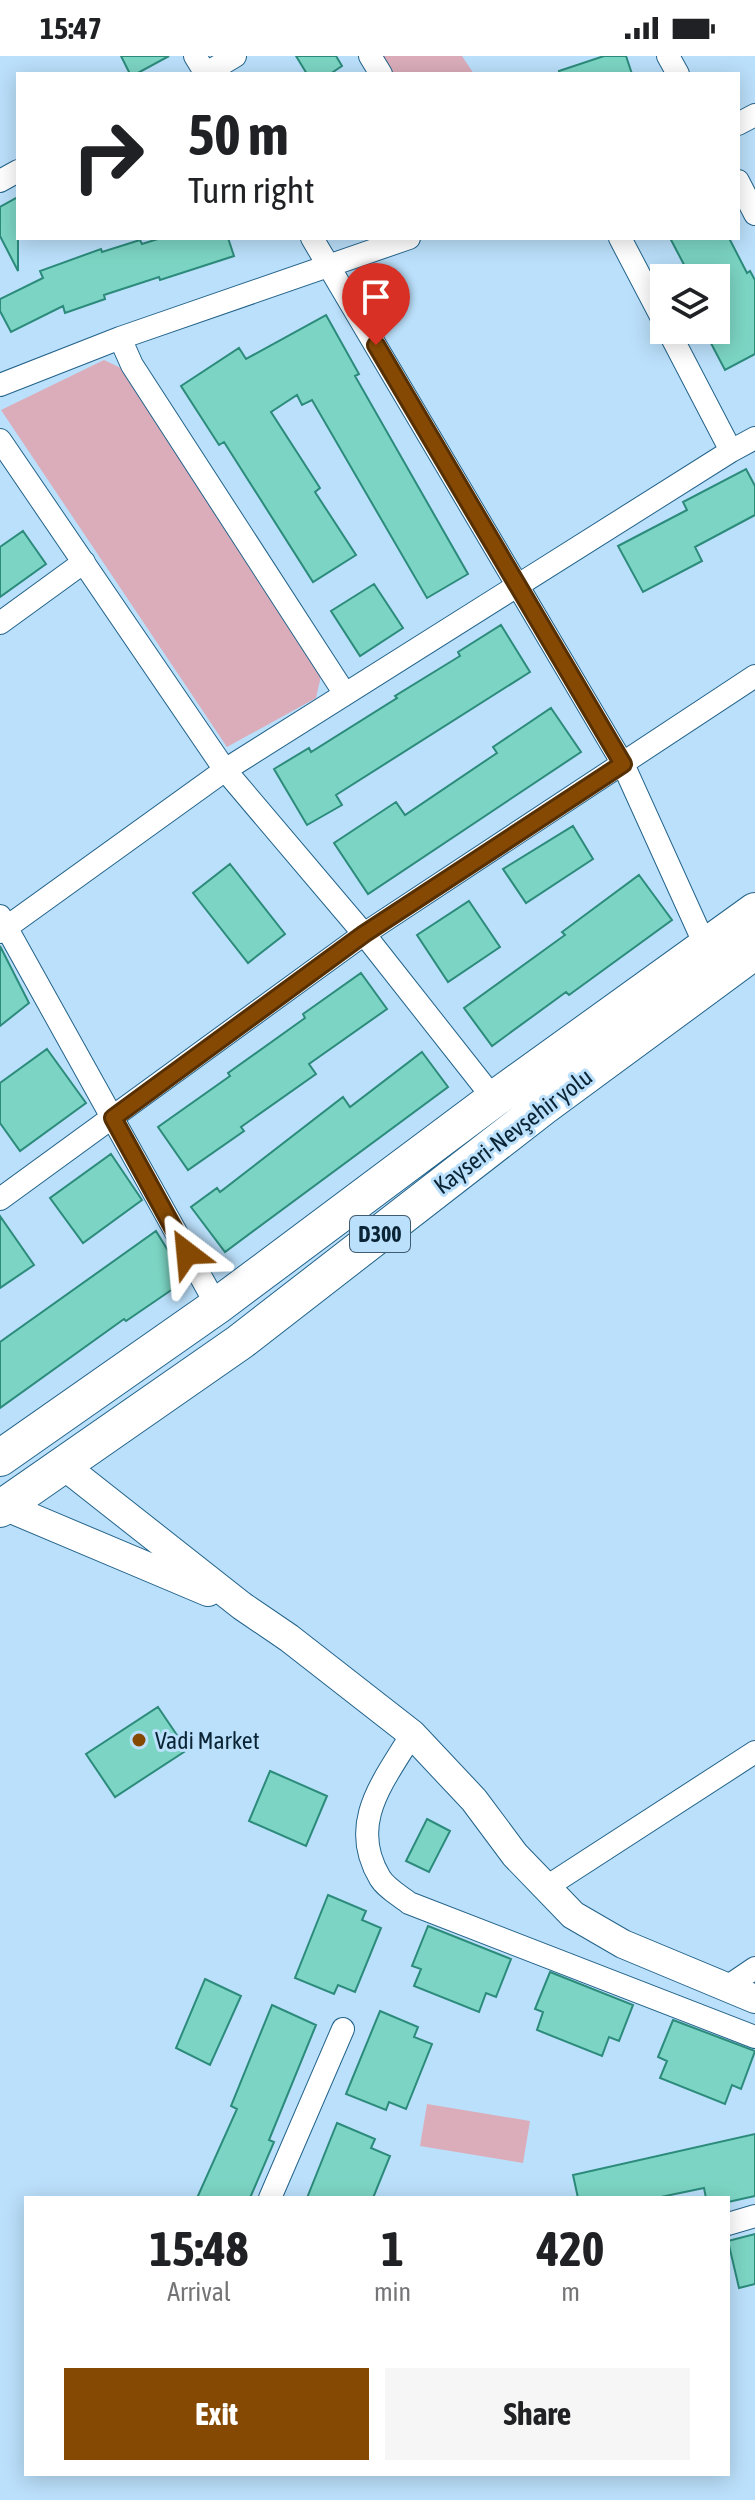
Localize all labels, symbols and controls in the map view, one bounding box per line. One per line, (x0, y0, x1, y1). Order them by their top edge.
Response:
text: 15:47 (40, 11, 102, 45)
text: 50 m (188, 103, 289, 167)
icon: right (56, 104, 160, 208)
text: Turn right (188, 169, 315, 211)
pin (342, 263, 410, 345)
map controls (650, 264, 730, 344)
button: layers (650, 264, 730, 344)
icon: arrive (354, 275, 398, 319)
street label: Kayseri-Nevşehir yolu (429, 1063, 597, 1199)
position arrow (145, 1211, 229, 1295)
road number: D300 (350, 1216, 410, 1252)
place label: Vadi Market (155, 1727, 260, 1754)
marker: Vadi Market (130, 1731, 148, 1749)
text: 15:48 (150, 2221, 248, 2276)
text: 1 (381, 2221, 404, 2276)
text: 420 (537, 2221, 604, 2276)
text: Arrival (167, 2277, 231, 2307)
text: min (374, 2277, 411, 2307)
text: m (561, 2277, 580, 2307)
button: Exit (64, 2368, 369, 2460)
button: Share (385, 2368, 690, 2460)

